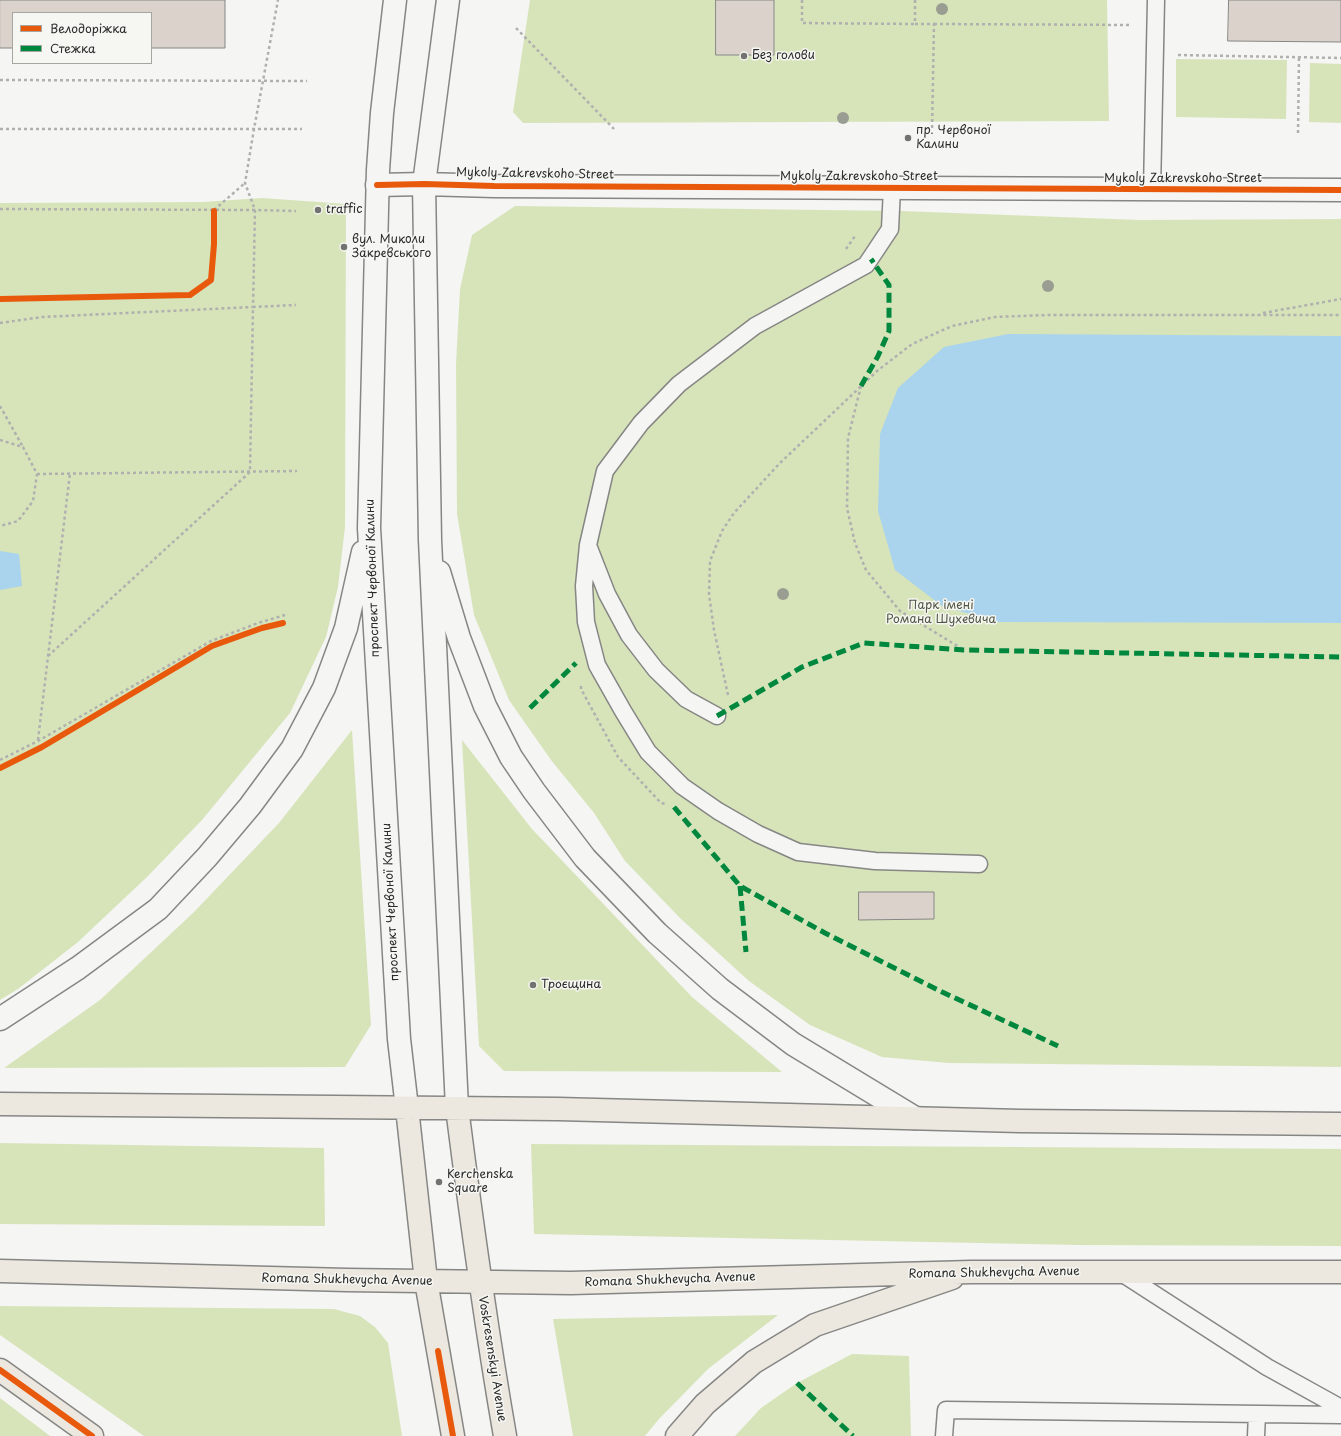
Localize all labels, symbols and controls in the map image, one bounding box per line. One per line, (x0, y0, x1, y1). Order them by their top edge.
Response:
legend (12, 12, 152, 64)
text: Велодоріжка (50, 19, 127, 37)
text: Стежка (50, 39, 95, 57)
place label: Без голови (752, 49, 815, 63)
marker: Без голови (739, 51, 749, 61)
place label: пр. Червоної Калини (916, 124, 991, 152)
marker: пр. Червоної Калини (903, 133, 913, 143)
street label: Mykoly Zakrevskoho Street (456, 165, 614, 183)
street label: Mykoly Zakrevskoho Street (780, 170, 938, 184)
street label: Mykoly Zakrevskoho Street (1104, 172, 1262, 186)
place label: traffic (326, 203, 362, 217)
marker: traffic (313, 205, 323, 215)
place label: вул. Миколи Закревського (352, 233, 431, 261)
marker: вул. Миколи Закревського (339, 242, 349, 252)
street label: проспект Червоної Калини (363, 498, 383, 658)
park label: Парк імені Романа Шухевича (886, 599, 996, 627)
street label: проспект Червоної Калини (380, 822, 402, 982)
place label: Троєщина (541, 978, 601, 992)
marker: Троєщина (528, 980, 538, 990)
place label: Kerchenska Square (447, 1168, 513, 1196)
marker: Kerchenska Square (434, 1177, 444, 1187)
street label: Romana Shukhevycha Avenue (908, 1264, 1080, 1282)
street label: Romana Shukhevycha Avenue (584, 1270, 756, 1290)
street label: Romana Shukhevycha Avenue (261, 1271, 433, 1289)
street label: Voskresenskyi Avenue (475, 1295, 509, 1423)

